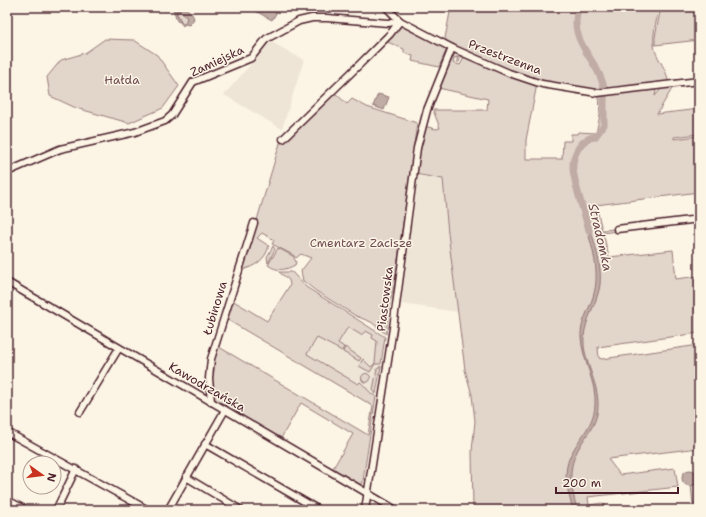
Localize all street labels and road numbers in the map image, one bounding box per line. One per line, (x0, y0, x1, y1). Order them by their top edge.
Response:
street label: Przestrzenna (466, 36, 544, 78)
street label: Zamiejska (188, 41, 247, 80)
street label: Piastowska (373, 265, 397, 332)
street label: Łubinowa (199, 279, 231, 338)
street label: Kawodrzańska (166, 358, 249, 416)

